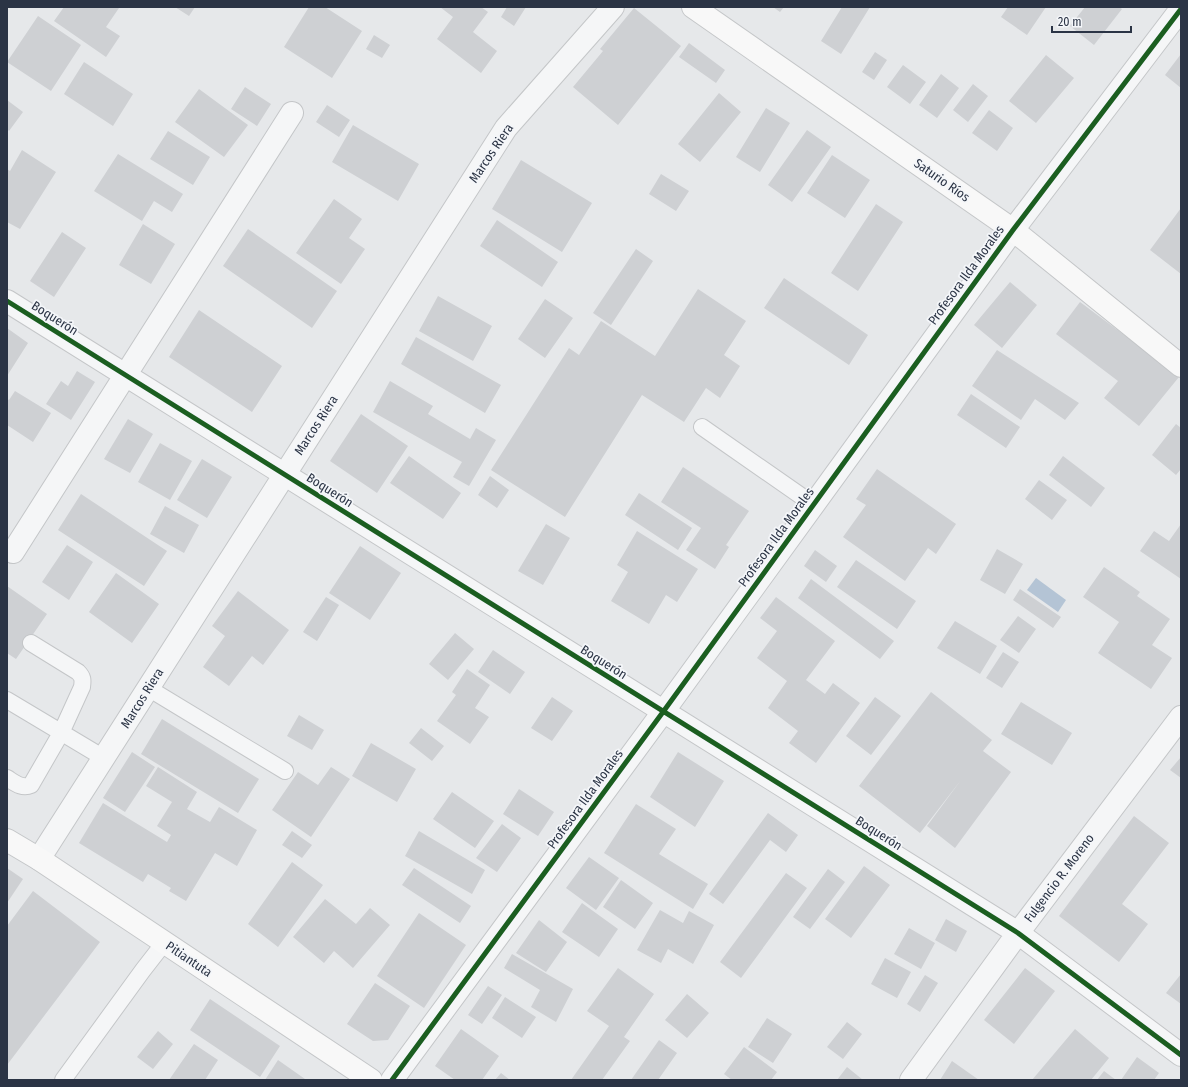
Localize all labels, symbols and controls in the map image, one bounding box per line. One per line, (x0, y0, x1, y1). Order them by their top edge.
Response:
scale bar (1052, 8, 1131, 34)
text: 20 m (1058, 15, 1082, 29)
street label: Marcos Riera (466, 121, 516, 185)
street label: Saturio Ríos (911, 155, 973, 205)
street label: Profesora Ilda Morales (925, 222, 1007, 327)
street label: Boquerón (29, 298, 81, 338)
street label: Marcos Riera (291, 392, 341, 458)
street label: Boquerón (304, 470, 356, 510)
street label: Profesora Ilda Morales (735, 484, 817, 589)
street label: Boquerón (578, 642, 630, 682)
street label: Marcos Riera (118, 665, 166, 731)
street label: Profesora Ilda Morales (544, 746, 626, 851)
street label: Boquerón (853, 813, 905, 853)
street label: Fulgencio R. Moreno (1021, 831, 1097, 925)
street label: Pitiantuta (163, 938, 215, 980)

